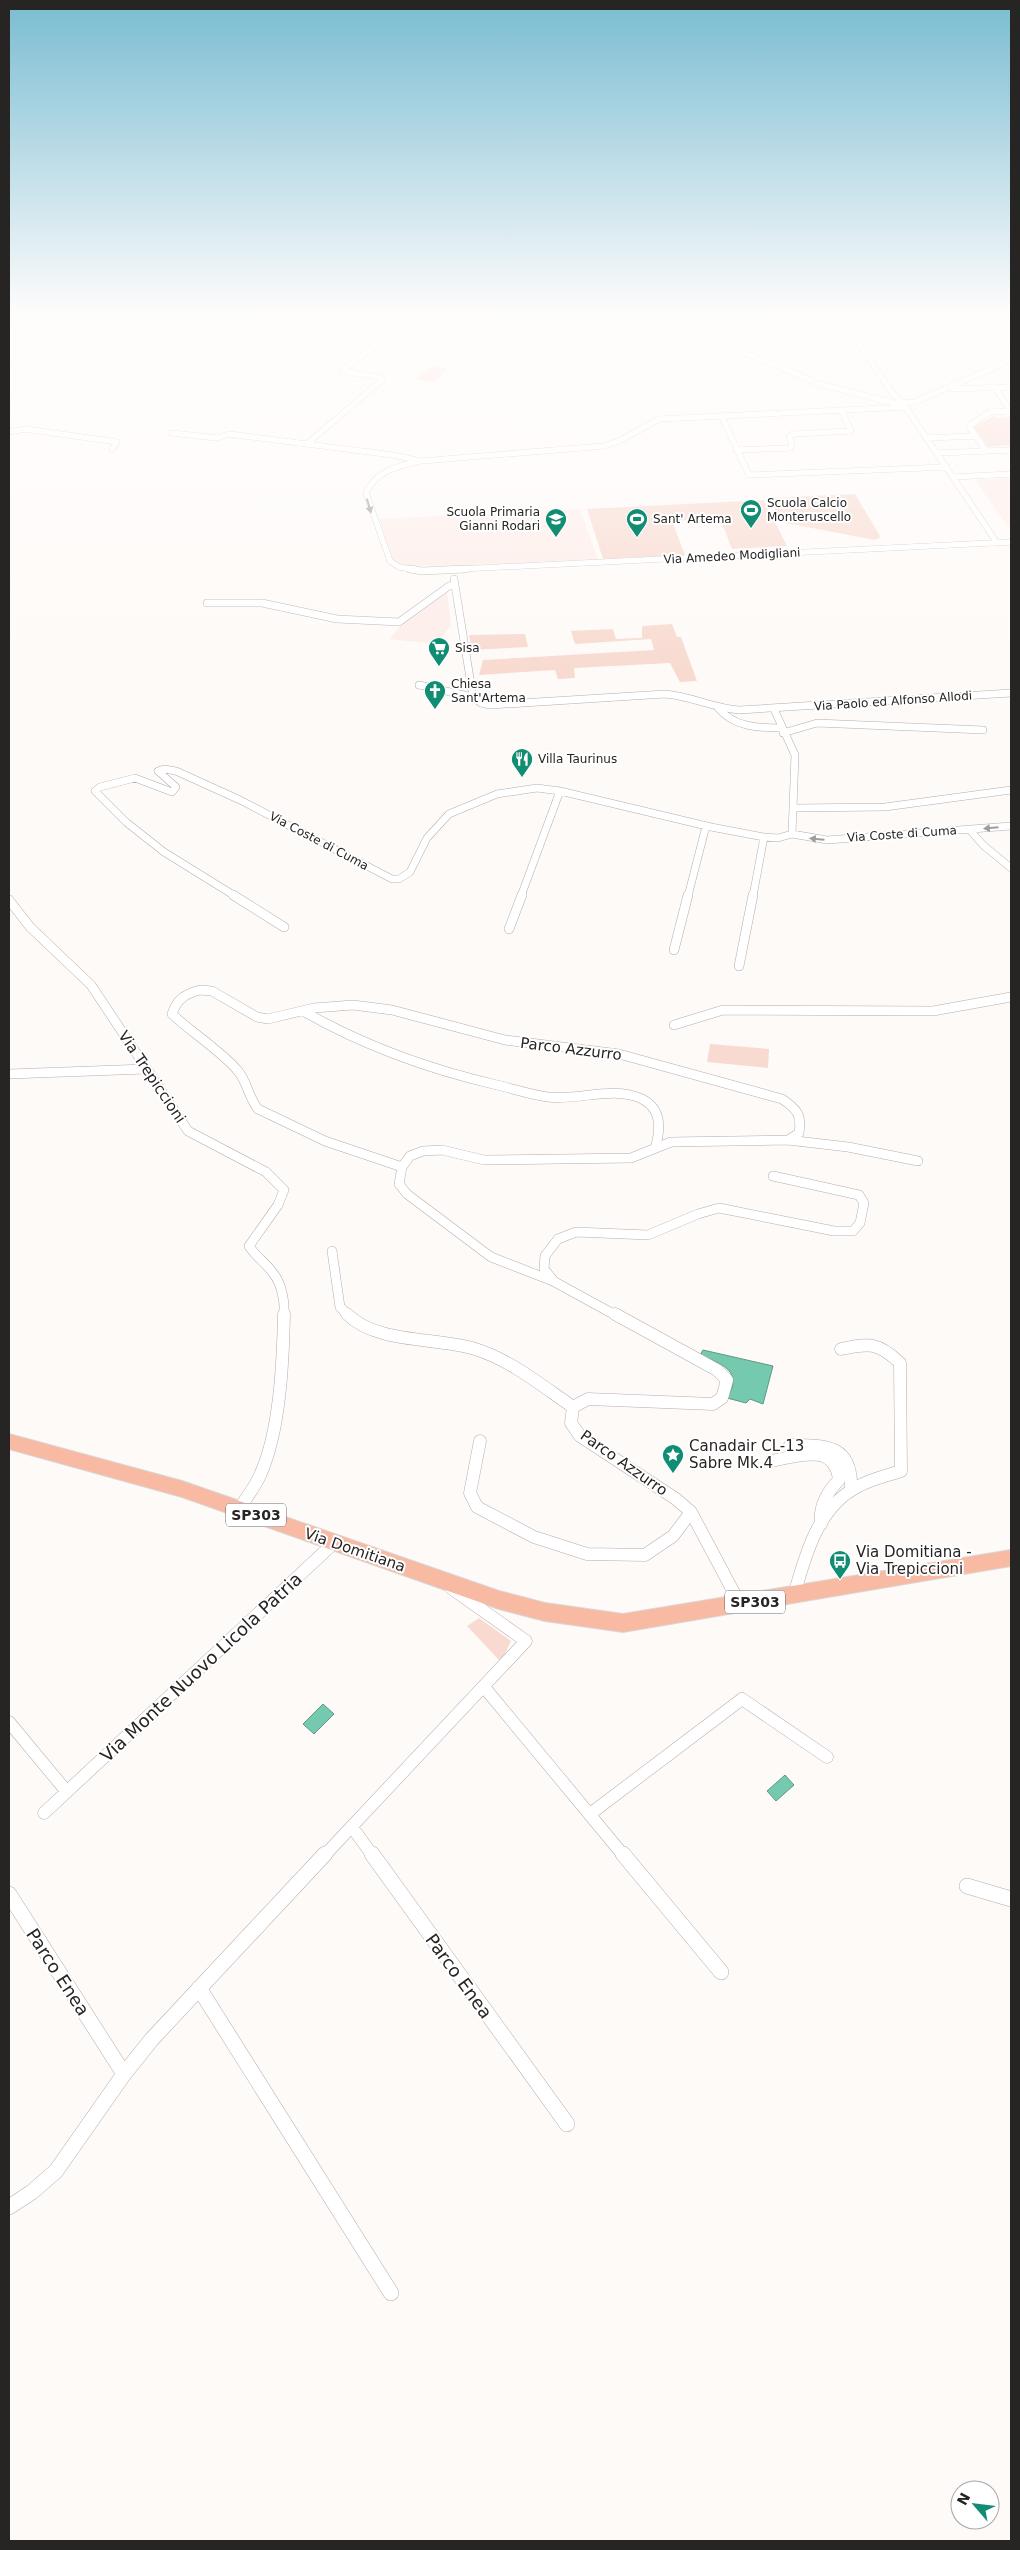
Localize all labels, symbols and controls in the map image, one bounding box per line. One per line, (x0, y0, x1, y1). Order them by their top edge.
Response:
place label: Scuola Calcio Monteruscello (767, 496, 851, 524)
sports icon: Scuola Calcio Monteruscello (739, 498, 763, 529)
one-way arrow (366, 499, 374, 514)
place label: Scuola Primaria Gianni Rodari (446, 505, 540, 533)
school or university icon: Scuola Primaria Gianni Rodari (544, 507, 568, 538)
sports icon: Sant' Artema (625, 507, 649, 538)
place label: Sant' Artema (653, 512, 732, 526)
street label: Via Amedeo Modigliani (663, 545, 801, 567)
supermarket icon: Sisa (427, 636, 451, 667)
place label: Sisa (455, 641, 480, 655)
place label: Chiesa Sant'Artema (451, 677, 526, 705)
church icon: Chiesa Sant'Artema (423, 679, 447, 710)
street label: Via Paolo ed Alfonso Allodi (813, 688, 973, 714)
restaurant icon: Villa Taurinus (510, 747, 534, 778)
place label: Villa Taurinus (538, 752, 617, 766)
street label: Via Coste di Cuma (267, 809, 371, 873)
street label: Via Coste di Cuma (847, 823, 957, 845)
one-way arrow (983, 824, 999, 832)
one-way arrow (809, 835, 825, 843)
street label: Via Trepiccioni (115, 1027, 189, 1127)
street label: Parco Azzurro (519, 1034, 623, 1064)
street label: Parco Azzurro (577, 1426, 671, 1500)
place label: Canadair CL-13 Sabre Mk.4 (689, 1437, 804, 1472)
place icon: Canadair CL-13 Sabre Mk.4 (661, 1443, 685, 1474)
road number: SP303 (226, 1504, 286, 1526)
street label: Via Domitiana (302, 1524, 408, 1576)
place label: Via Domitiana - Via Trepiccioni (856, 1543, 972, 1578)
bus stop icon: Via Domitiana - Via Trepiccioni (828, 1549, 852, 1580)
street label: Via Monte Nuovo Licola Patria (96, 1568, 306, 1766)
road number: SP303 (725, 1590, 785, 1614)
street label: Parco Enea (22, 1925, 94, 2019)
street label: Parco Enea (421, 1930, 497, 2022)
north arrow (950, 2480, 1000, 2530)
text: N (954, 2490, 973, 2508)

